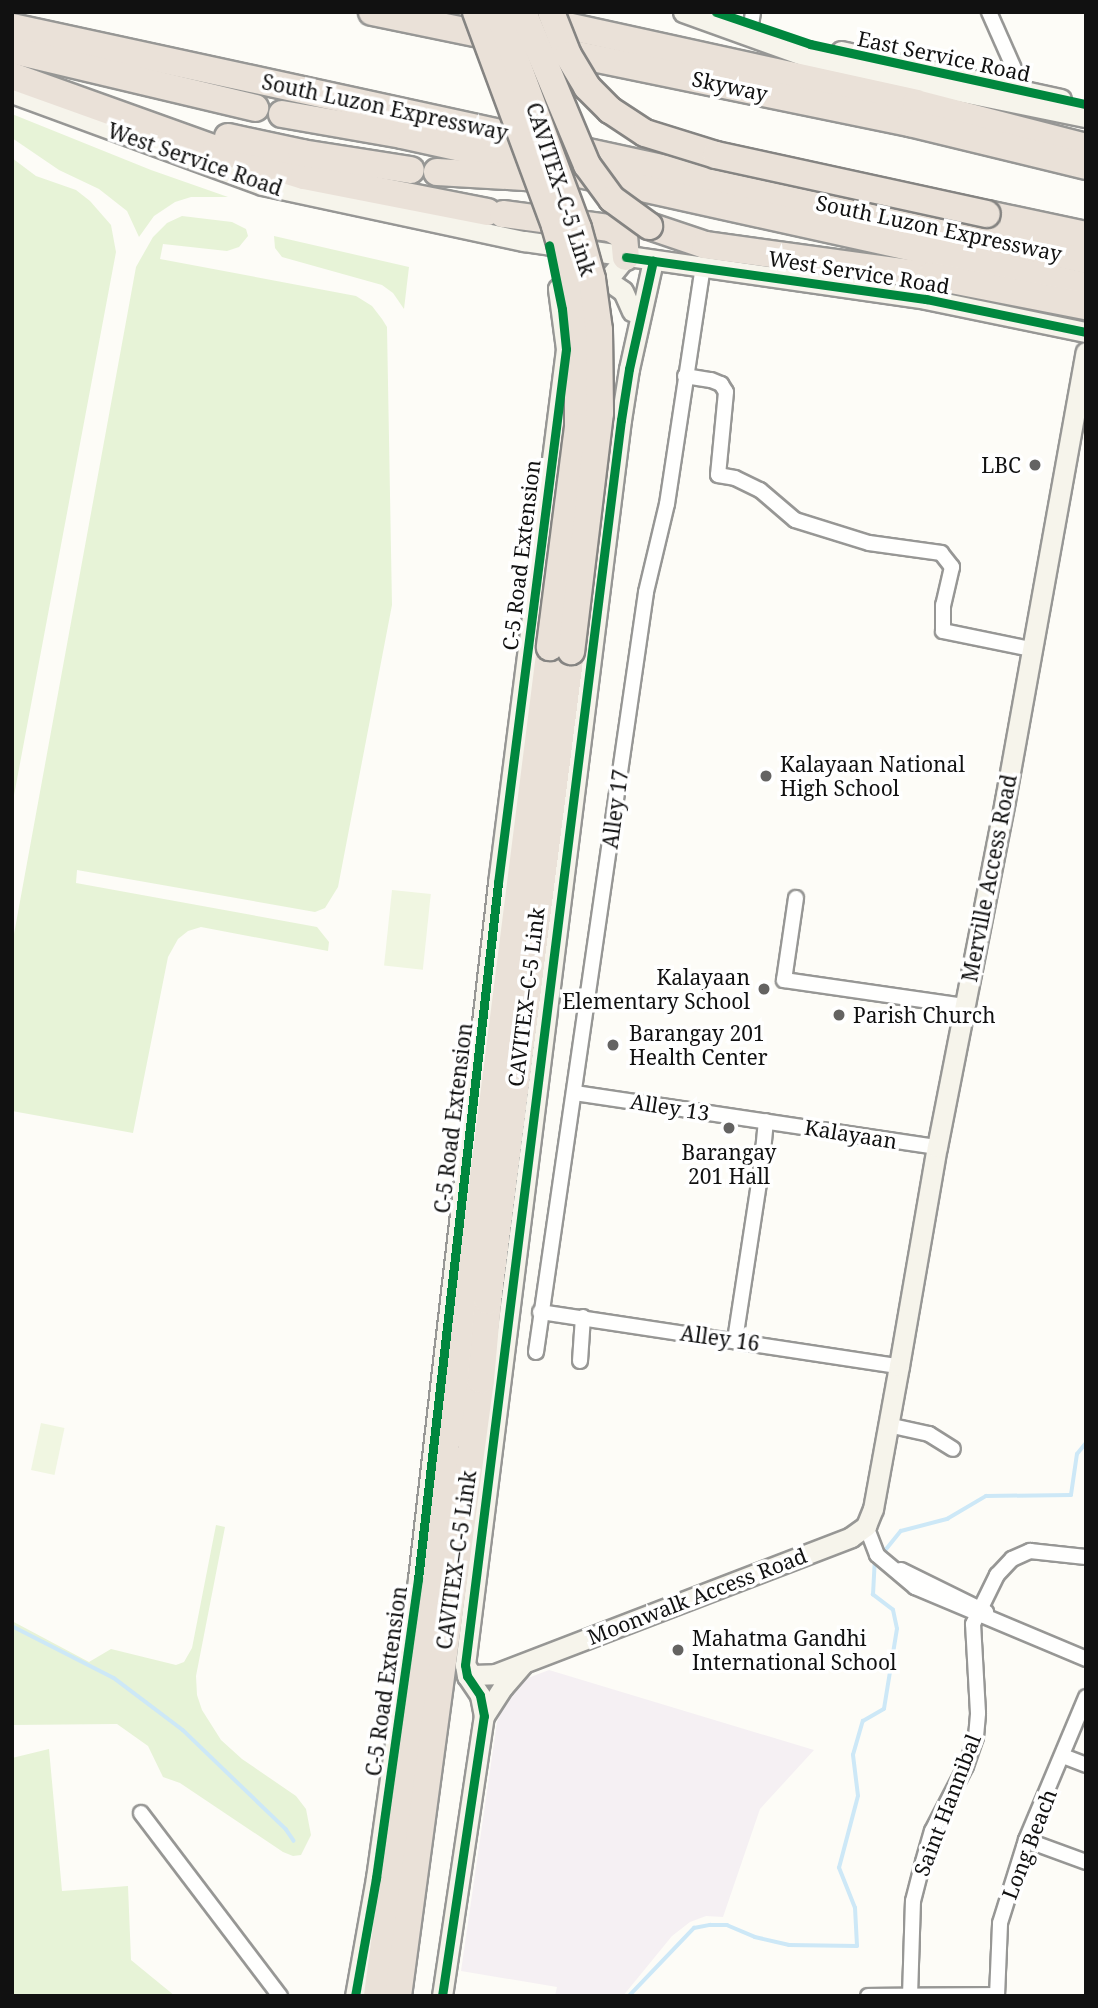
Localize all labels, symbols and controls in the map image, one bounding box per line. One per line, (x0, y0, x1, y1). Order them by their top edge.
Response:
street label: East Service Road (855, 25, 1033, 87)
street label: Skyway (690, 66, 770, 106)
street label: South Luzon Expressway (260, 69, 510, 145)
street label: CAVITEX–C-5 Link (521, 99, 601, 279)
street label: West Service Road (104, 117, 286, 201)
street label: South Luzon Expressway (814, 190, 1064, 266)
street label: West Service Road (766, 245, 952, 299)
place label: LBC (981, 452, 1021, 478)
marker: LBC (1027, 457, 1043, 473)
street label: C-5 Road Extension (497, 458, 545, 652)
place label: Kalayaan National High School (780, 751, 965, 801)
street label: Alley 17 (597, 768, 633, 850)
marker: Kalayaan National High School (758, 768, 774, 784)
street label: Merville Access Road (957, 772, 1021, 984)
street label: CAVITEX–C-5 Link (502, 906, 550, 1088)
place label: Kalayaan Elementary School (562, 964, 750, 1014)
marker: Kalayaan Elementary School (756, 981, 772, 997)
place label: Parish Church (853, 1002, 996, 1028)
marker: Parish Church (831, 1007, 847, 1023)
place label: Barangay 201 Health Center (629, 1020, 768, 1070)
street label: C-5 Road Extension (429, 1021, 477, 1215)
marker: Barangay 201 Health Center (603, 1035, 623, 1055)
street label: Alley 13 (629, 1088, 711, 1126)
street label: Kalayaan (803, 1114, 899, 1154)
marker: Barangay 201 Hall (721, 1120, 737, 1136)
place label: Barangay 201 Hall (682, 1139, 776, 1189)
street label: Alley 16 (679, 1320, 761, 1356)
street label: CAVITEX–C-5 Link (431, 1469, 481, 1651)
street label: Moonwalk Access Road (584, 1542, 810, 1650)
street label: C-5 Road Extension (360, 1584, 412, 1778)
place label: Mahatma Gandhi International School (692, 1625, 897, 1675)
marker: Mahatma Gandhi International School (670, 1642, 686, 1658)
street label: Saint Hannibal (908, 1731, 986, 1879)
street label: Long Beach (996, 1785, 1062, 1903)

